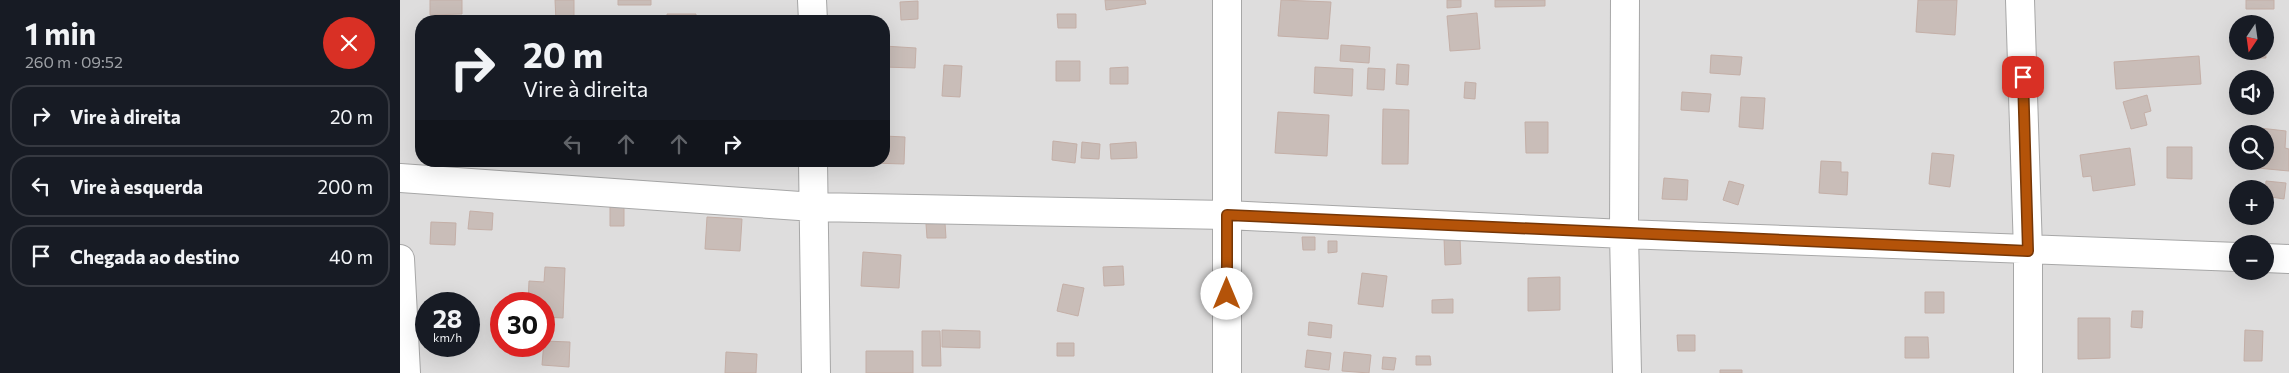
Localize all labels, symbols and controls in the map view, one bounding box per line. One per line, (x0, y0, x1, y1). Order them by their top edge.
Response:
text: 1 min (25, 14, 96, 51)
north arrow (2229, 15, 2274, 60)
map controls (2229, 15, 2274, 280)
button: close (323, 17, 375, 69)
text: 20 m (523, 32, 603, 75)
icon: right (440, 35, 505, 100)
text: 260 m · 09:52 (25, 52, 123, 71)
pin (2002, 56, 2044, 98)
icon: arrive (2009, 63, 2037, 91)
button: sound (2229, 70, 2274, 115)
text: Vire à direita (523, 75, 648, 102)
icon: right (27, 102, 55, 130)
text: Vire à direita (70, 105, 181, 128)
text: 20 m (330, 105, 373, 128)
button: search (2229, 125, 2274, 170)
icon: left (559, 130, 587, 158)
icon: ahead (612, 130, 640, 158)
icon: ahead (665, 130, 693, 158)
icon: right (718, 130, 746, 158)
icon: left (27, 172, 55, 200)
text: Vire à esquerda (70, 175, 203, 198)
text: 200 m (318, 175, 373, 198)
button: + (2229, 180, 2274, 225)
button: − (2229, 235, 2274, 280)
icon: arrive (27, 242, 55, 270)
text: Chegada ao destino (70, 245, 240, 268)
text: 40 m (329, 245, 373, 268)
position arrow (1200, 267, 1252, 319)
speed limit sign: 30 (490, 292, 555, 357)
text: 28 (433, 303, 462, 333)
text: km/h (433, 330, 462, 344)

